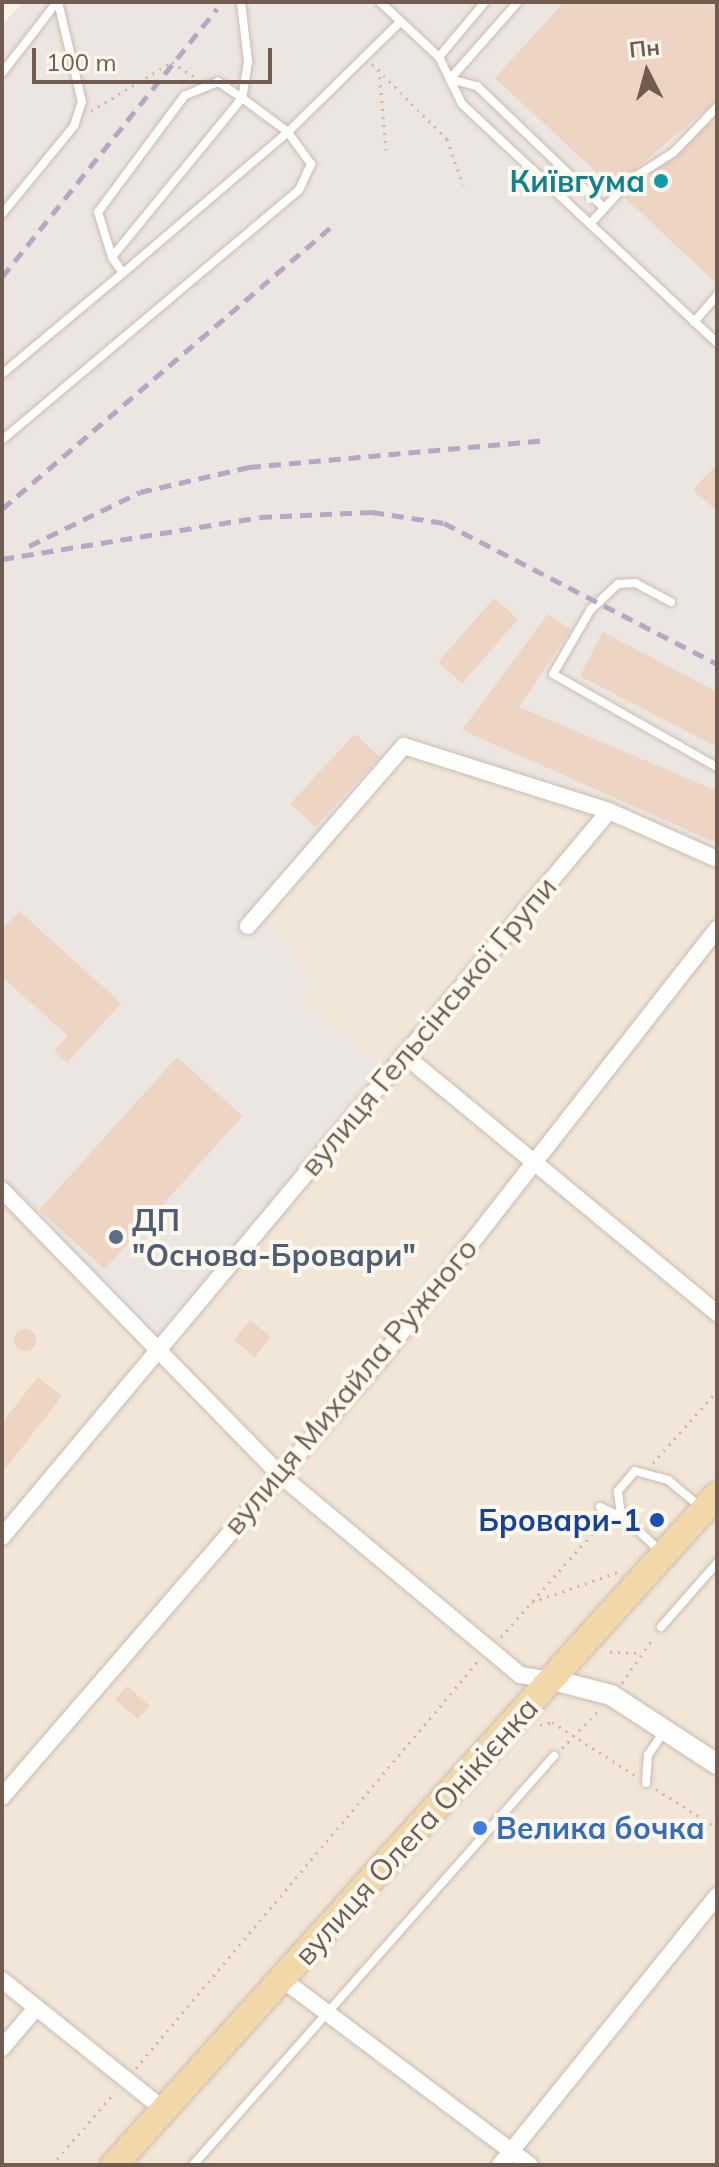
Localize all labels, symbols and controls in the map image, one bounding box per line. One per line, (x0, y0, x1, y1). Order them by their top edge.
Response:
scale bar (36, 32, 276, 82)
north arrow (607, 32, 687, 112)
text: Пн (628, 33, 661, 64)
text: 100 m (46, 47, 117, 77)
place label: Київгума (510, 163, 645, 199)
marker: Київгума (652, 172, 670, 190)
street label: вулиця Гельсінської Групи (292, 869, 564, 1183)
place label: ДП "Основа-Бровари" (132, 1202, 416, 1272)
marker: ДП "Основа-Бровари" (107, 1228, 125, 1246)
street label: вулиця Михайла Ружного (215, 1230, 485, 1542)
place label: Бровари-1 (478, 1502, 641, 1538)
marker: Бровари-1 (648, 1511, 666, 1529)
street label: вулиця Олега Онікієнка (287, 1690, 545, 1972)
place label: Велика бочка (496, 1810, 705, 1846)
marker: Велика бочка (471, 1819, 489, 1837)

